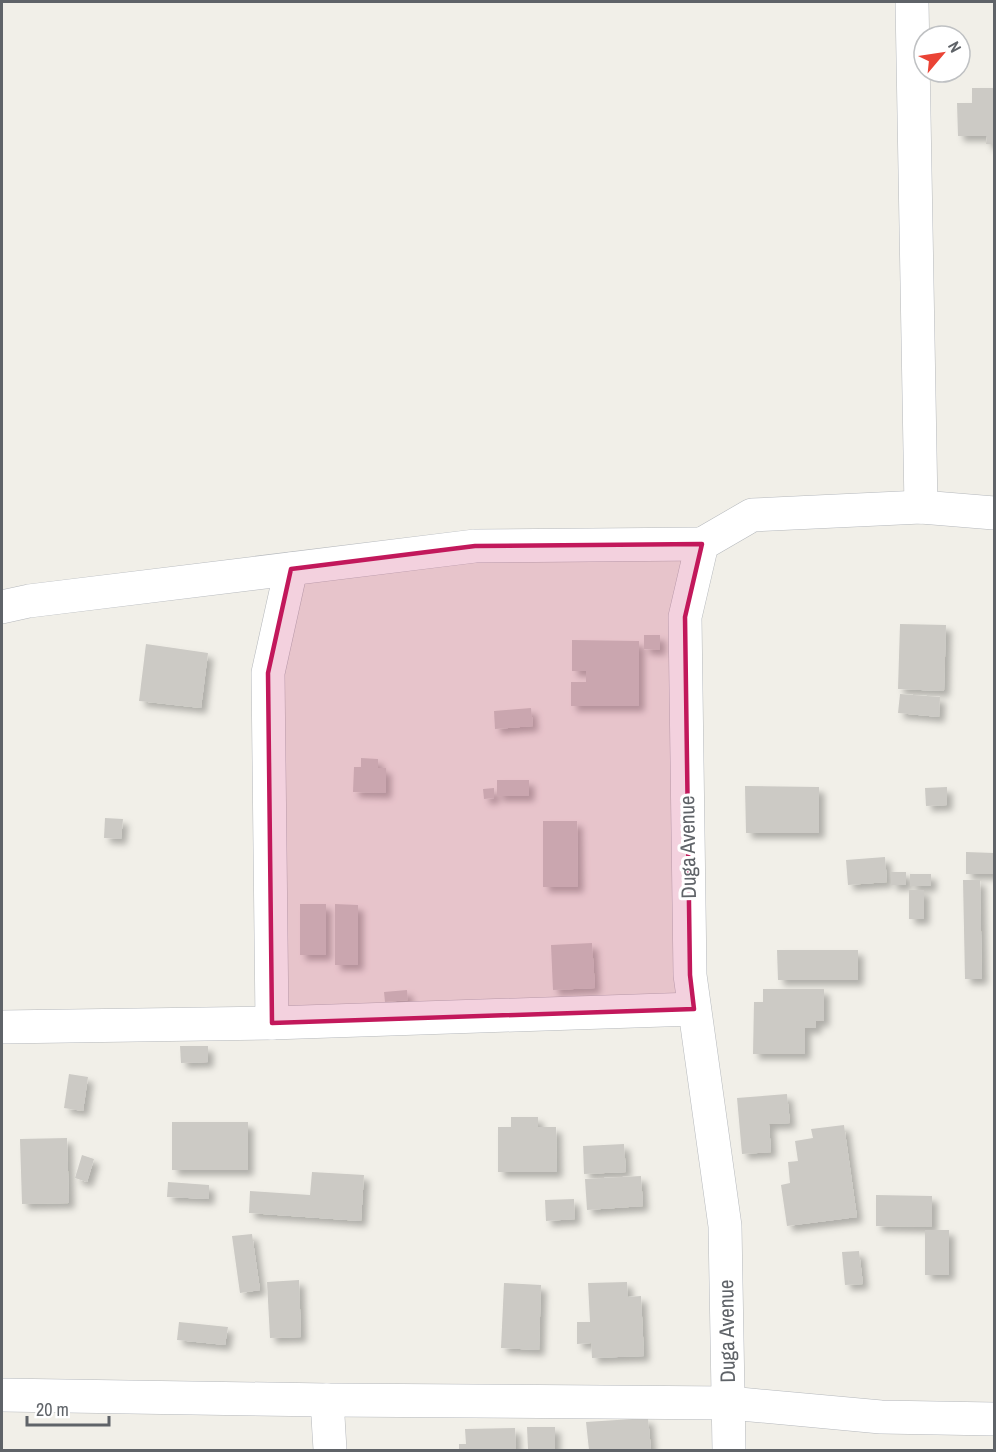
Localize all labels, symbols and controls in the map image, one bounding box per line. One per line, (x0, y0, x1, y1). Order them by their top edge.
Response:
north arrow (912, 24, 972, 84)
text: N (943, 37, 967, 56)
street label: Duga Avenue (672, 795, 703, 899)
street label: Duga Avenue (711, 1279, 742, 1383)
scale bar (27, 1389, 110, 1427)
text: 20 m (36, 1397, 69, 1422)

